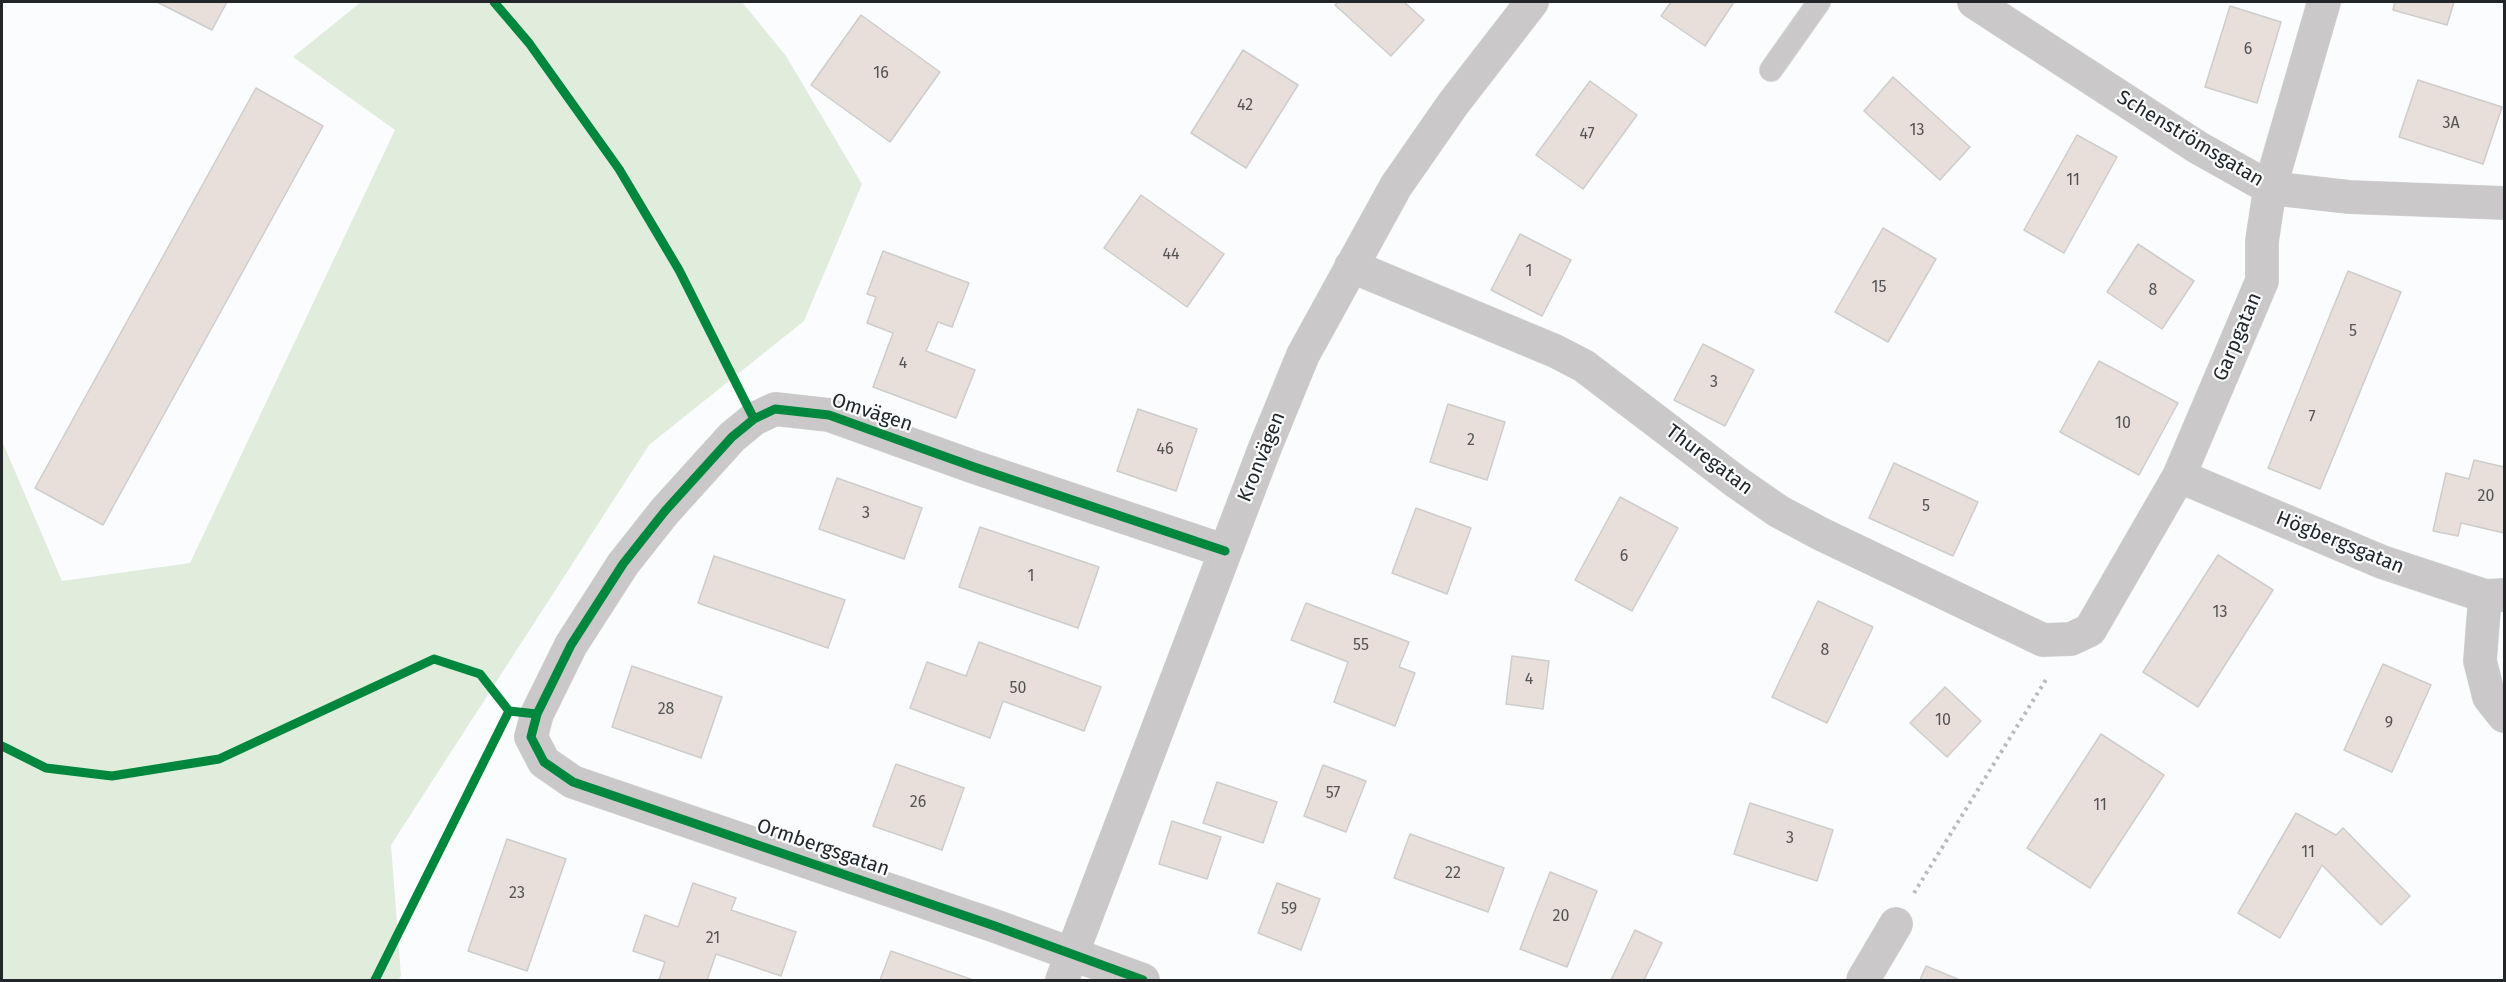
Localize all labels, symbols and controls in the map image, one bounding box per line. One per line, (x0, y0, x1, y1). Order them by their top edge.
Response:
house number: 6 (2244, 40, 2252, 60)
house number: 16 (873, 64, 889, 84)
street label: Schenströmsgatan (2112, 86, 2268, 192)
house number: 42 (1237, 96, 1253, 116)
house number: 3A (2442, 114, 2460, 134)
house number: 13 (1910, 121, 1924, 141)
house number: 47 (1579, 125, 1595, 145)
house number: 11 (2066, 171, 2080, 191)
house number: 44 (1162, 245, 1180, 265)
house number: 1 (1526, 262, 1532, 282)
house number: 15 (1872, 278, 1886, 298)
house number: 8 (2149, 281, 2157, 301)
street label: Garpgatan (2209, 289, 2267, 385)
house number: 5 (2349, 322, 2357, 342)
house number: 4 (899, 354, 907, 374)
house number: 3 (1710, 373, 1718, 393)
street label: Omvägen (828, 389, 916, 437)
street label: Kronvägen (1233, 408, 1291, 506)
house number: 7 (2308, 408, 2316, 428)
house number: 10 (2115, 414, 2131, 434)
street label: Thuregatan (1661, 420, 1757, 500)
house number: 2 (1467, 431, 1475, 451)
house number: 46 (1156, 440, 1174, 460)
house number: 20 (2478, 487, 2494, 507)
house number: 5 (1922, 497, 1930, 517)
house number: 3 (862, 504, 870, 524)
street label: Högbergsgatan (2272, 506, 2408, 580)
house number: 6 (1620, 547, 1628, 567)
house number: 1 (1028, 567, 1034, 587)
house number: 13 (2213, 603, 2227, 623)
house number: 55 (1353, 636, 1369, 656)
house number: 8 (1821, 641, 1829, 661)
house number: 4 (1525, 670, 1533, 690)
house number: 50 (1010, 679, 1026, 699)
house number: 28 (658, 700, 674, 720)
house number: 10 (1935, 711, 1951, 731)
house number: 9 (2385, 714, 2393, 734)
house number: 57 (1326, 784, 1340, 804)
house number: 26 (910, 793, 926, 813)
house number: 11 (2093, 796, 2107, 816)
street label: Ormbergsgatan (753, 814, 893, 882)
house number: 3 (1786, 829, 1794, 849)
house number: 11 (2301, 843, 2315, 863)
house number: 22 (1445, 864, 1461, 884)
house number: 23 (509, 884, 525, 904)
house number: 59 (1281, 900, 1297, 920)
house number: 20 (1553, 907, 1569, 927)
house number: 21 (706, 929, 720, 949)

